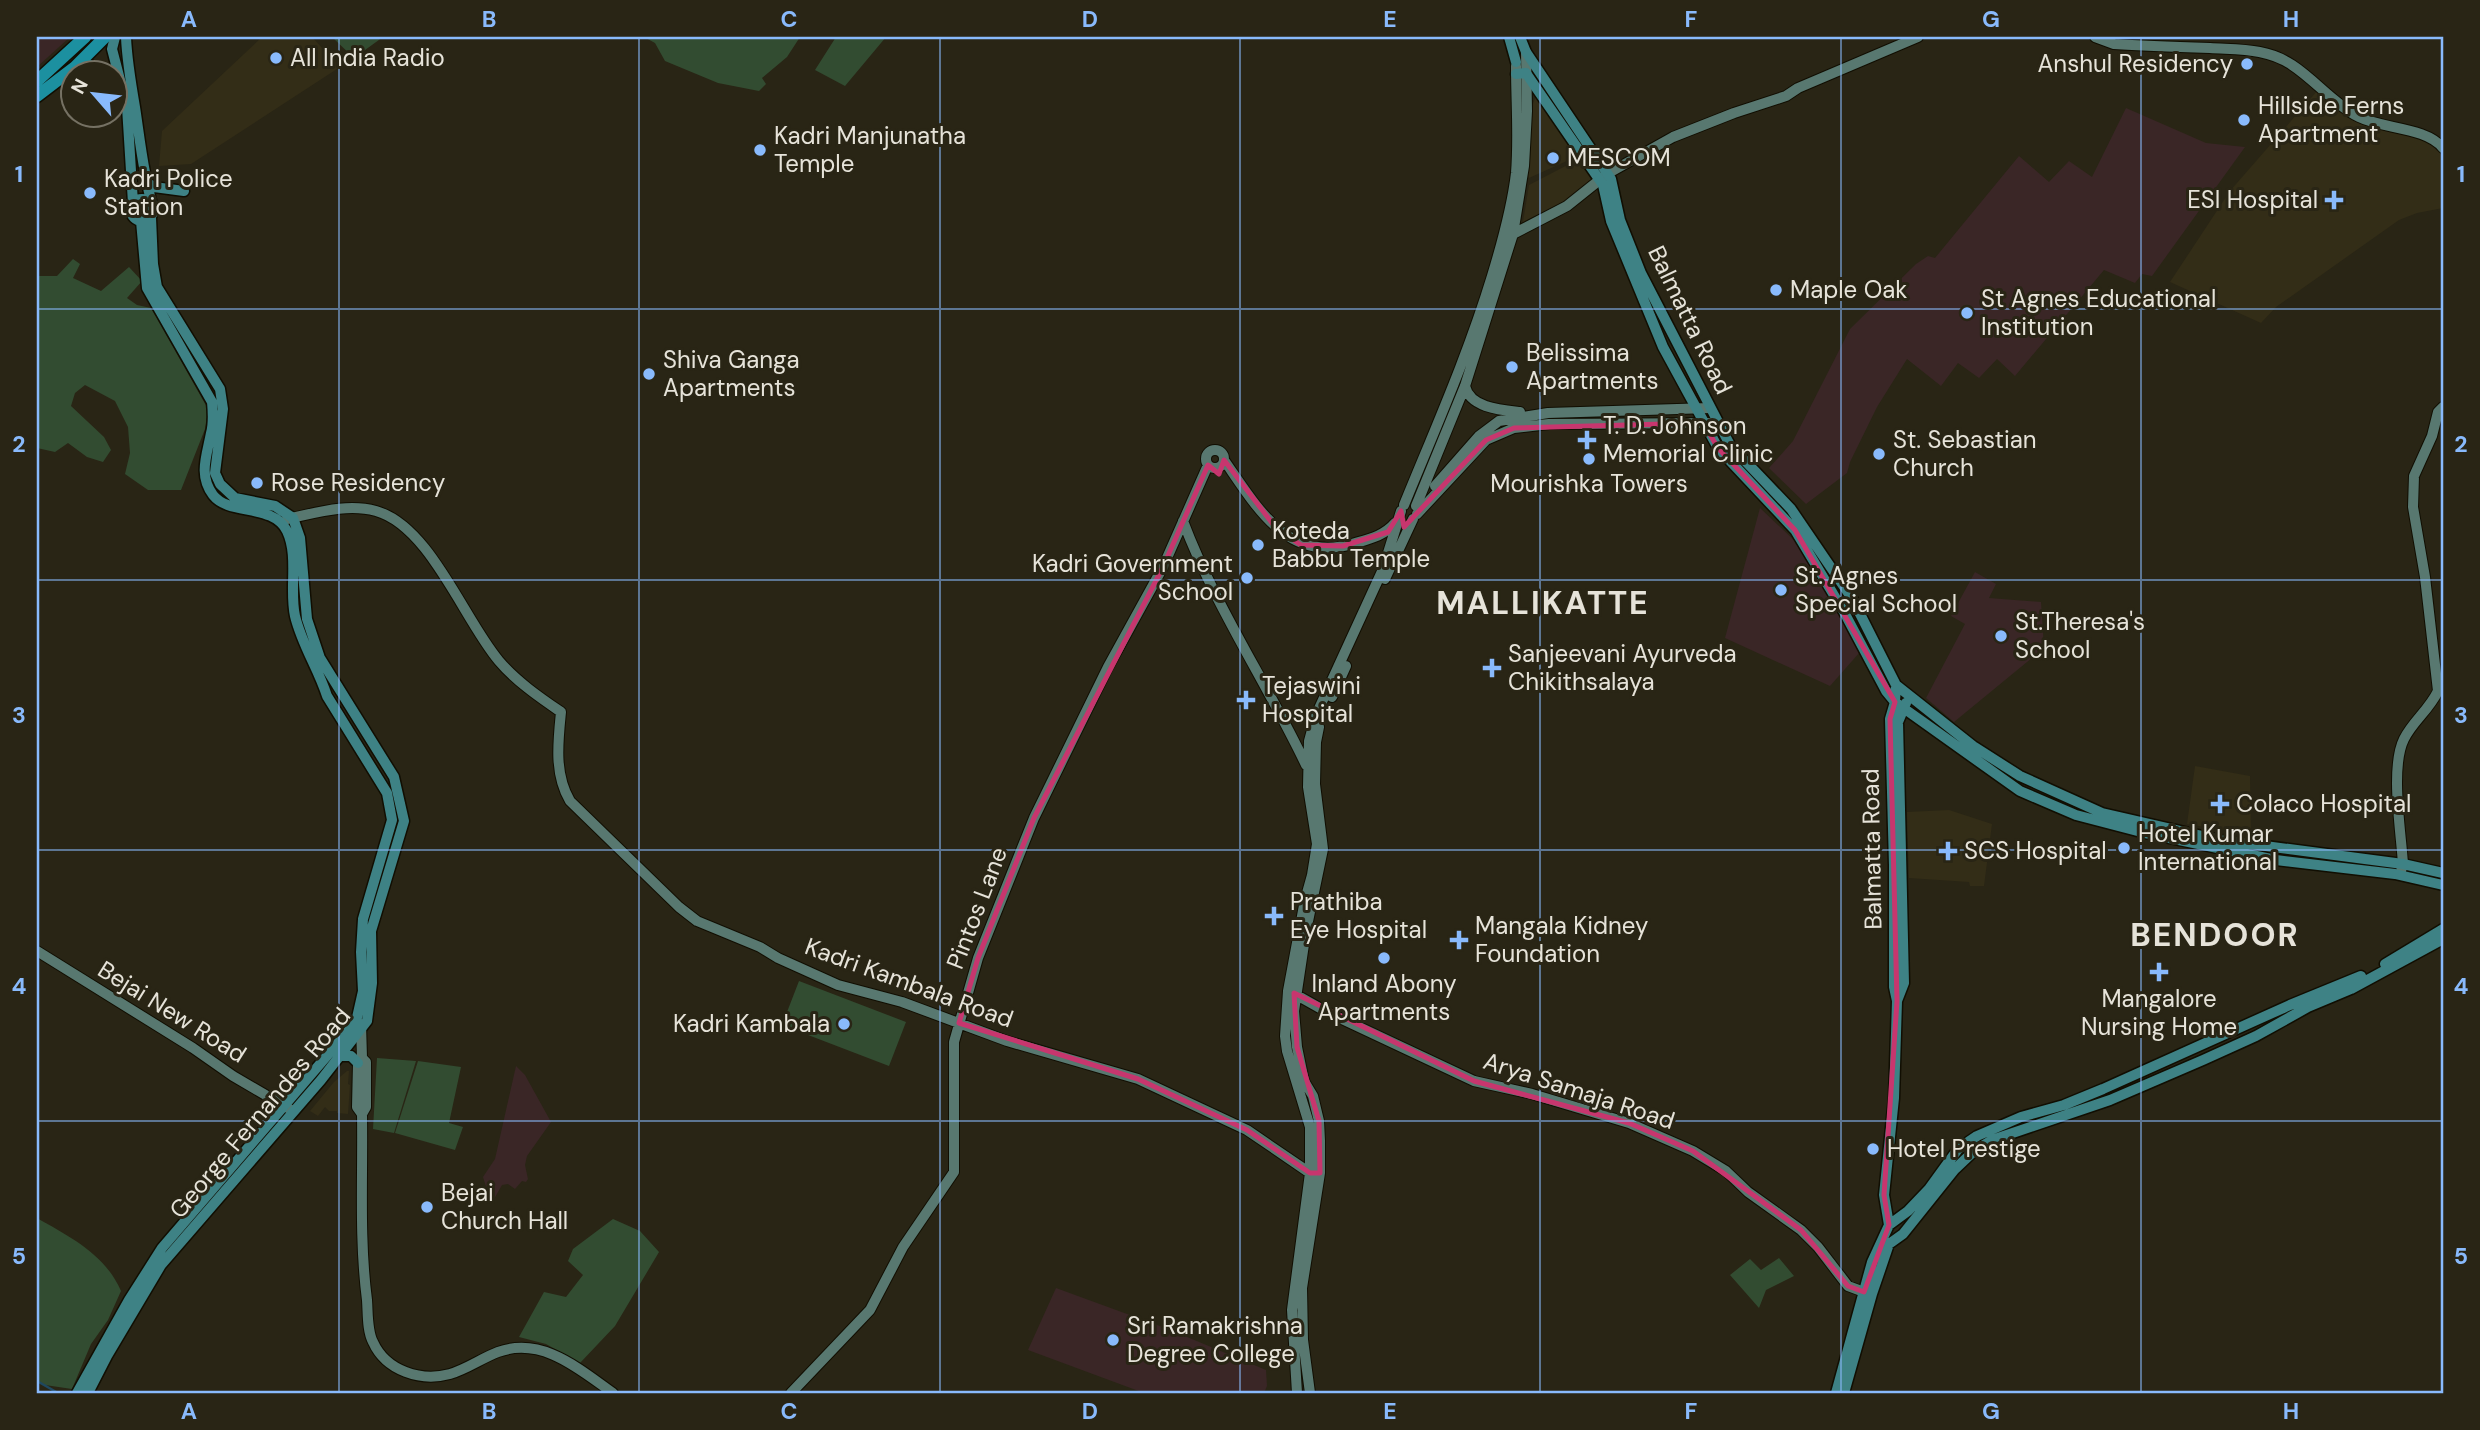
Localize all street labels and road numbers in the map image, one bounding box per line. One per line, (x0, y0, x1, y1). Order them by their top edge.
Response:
street label: Balmatta Road (1641, 241, 1740, 399)
street label: Balmatta Road (1855, 768, 1888, 930)
street label: Pintos Lane (939, 842, 1014, 973)
street label: Kadri Kambala Road (801, 930, 1018, 1035)
street label: Bejai New Road (92, 954, 252, 1070)
street label: George Fernandes Road (162, 1001, 357, 1225)
street label: Arya Samaja Road (1480, 1045, 1679, 1136)

